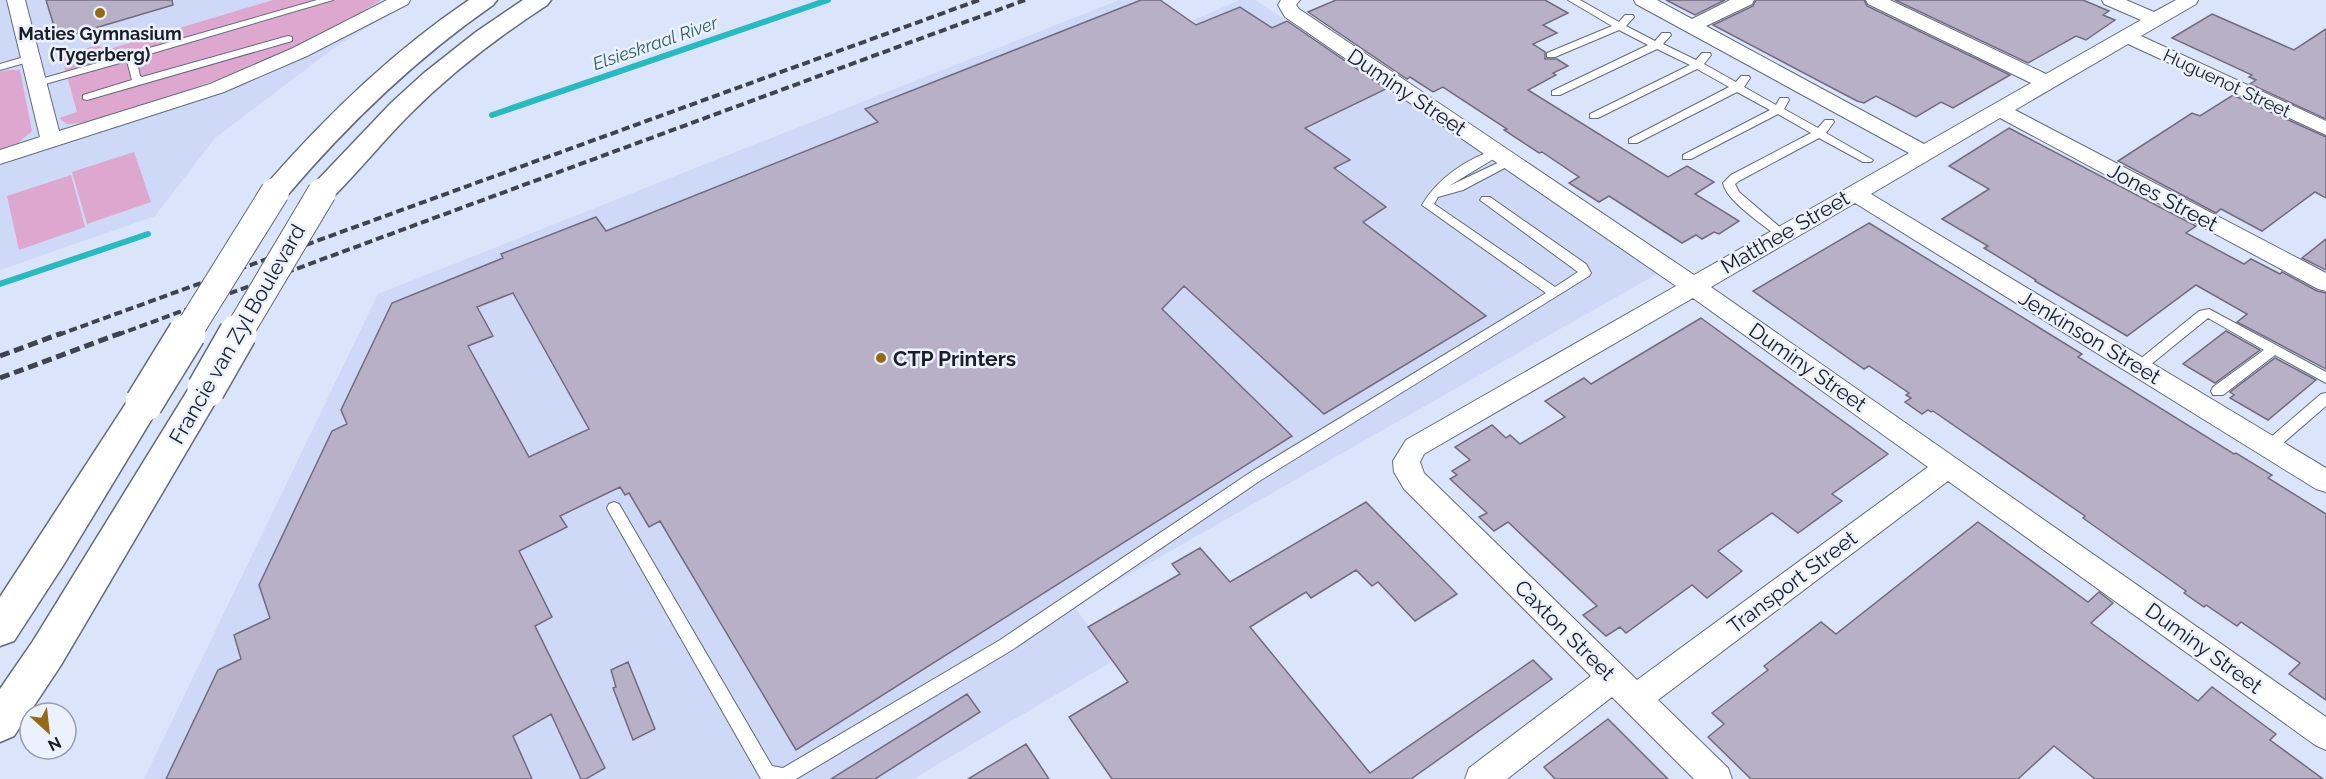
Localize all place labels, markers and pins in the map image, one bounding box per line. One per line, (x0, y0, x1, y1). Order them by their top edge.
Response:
marker: Maties Gymnasium (Tygerberg) (93, 6, 107, 20)
place label: Maties Gymnasium (Tygerberg) (18, 23, 182, 65)
place label: CTP Printers (893, 346, 1016, 371)
marker: CTP Printers (874, 351, 888, 365)

